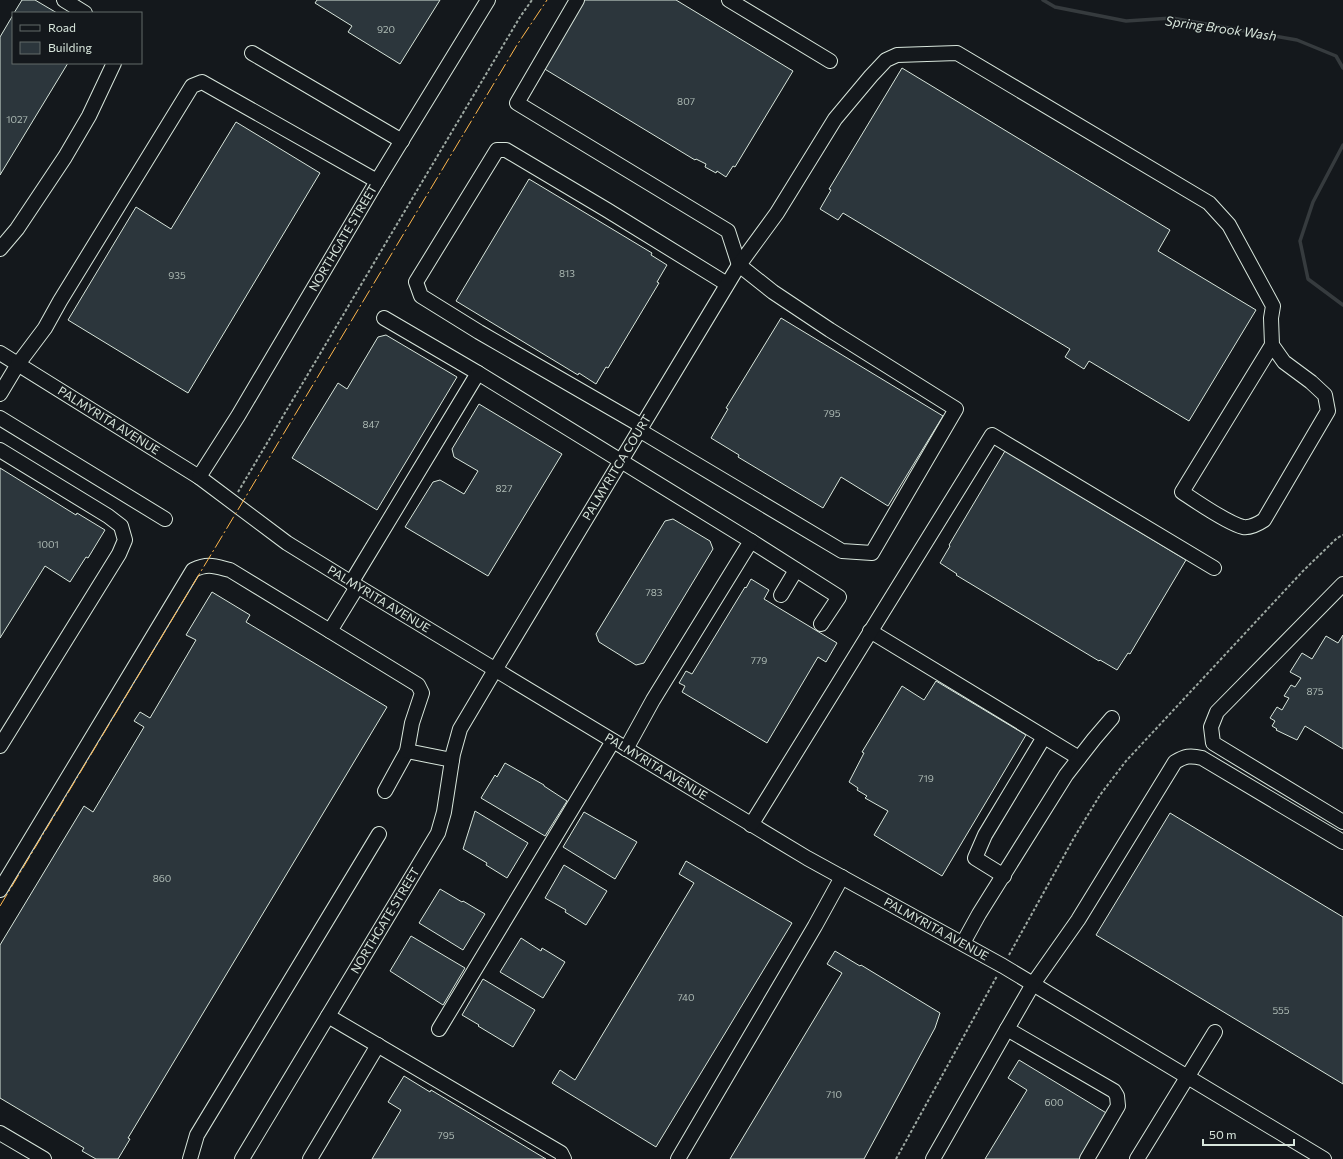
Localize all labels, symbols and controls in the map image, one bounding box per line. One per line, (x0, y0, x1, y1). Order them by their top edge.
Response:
legend (12, 12, 142, 64)
water label: Spring Brook Wash (1164, 12, 1278, 44)
text: Road (48, 20, 76, 34)
house number: 920 (377, 23, 395, 35)
text: Building (48, 40, 92, 54)
house number: 807 (677, 95, 695, 107)
house number: 1027 (6, 113, 28, 125)
street label: NORTHGATE STREET (305, 182, 379, 293)
house number: 813 (559, 267, 575, 279)
house number: 935 (168, 269, 186, 281)
street label: PALMYRITA AVENUE (56, 383, 163, 457)
house number: 795 (823, 407, 841, 419)
street label: PALMYRITCA COURT (579, 411, 653, 522)
house number: 847 (362, 418, 380, 430)
house number: 827 (496, 482, 512, 494)
house number: 1001 (37, 538, 59, 550)
street label: PALMYRITA AVENUE (325, 562, 433, 635)
house number: 783 (645, 586, 663, 598)
house number: 779 (751, 654, 767, 666)
house number: 875 (1306, 685, 1324, 697)
street label: PALMYRITA AVENUE (603, 730, 710, 802)
house number: 719 (918, 772, 934, 784)
street label: NORTHGATE STREET (347, 864, 422, 976)
house number: 860 (153, 872, 171, 884)
street label: PALMYRITA AVENUE (882, 894, 991, 963)
house number: 740 (677, 991, 695, 1003)
house number: 555 (1272, 1004, 1290, 1016)
house number: 710 (826, 1088, 842, 1100)
house number: 600 (1044, 1096, 1064, 1108)
scale bar (1203, 1121, 1294, 1147)
text: 50 m (1209, 1127, 1237, 1141)
house number: 795 (437, 1129, 455, 1141)

